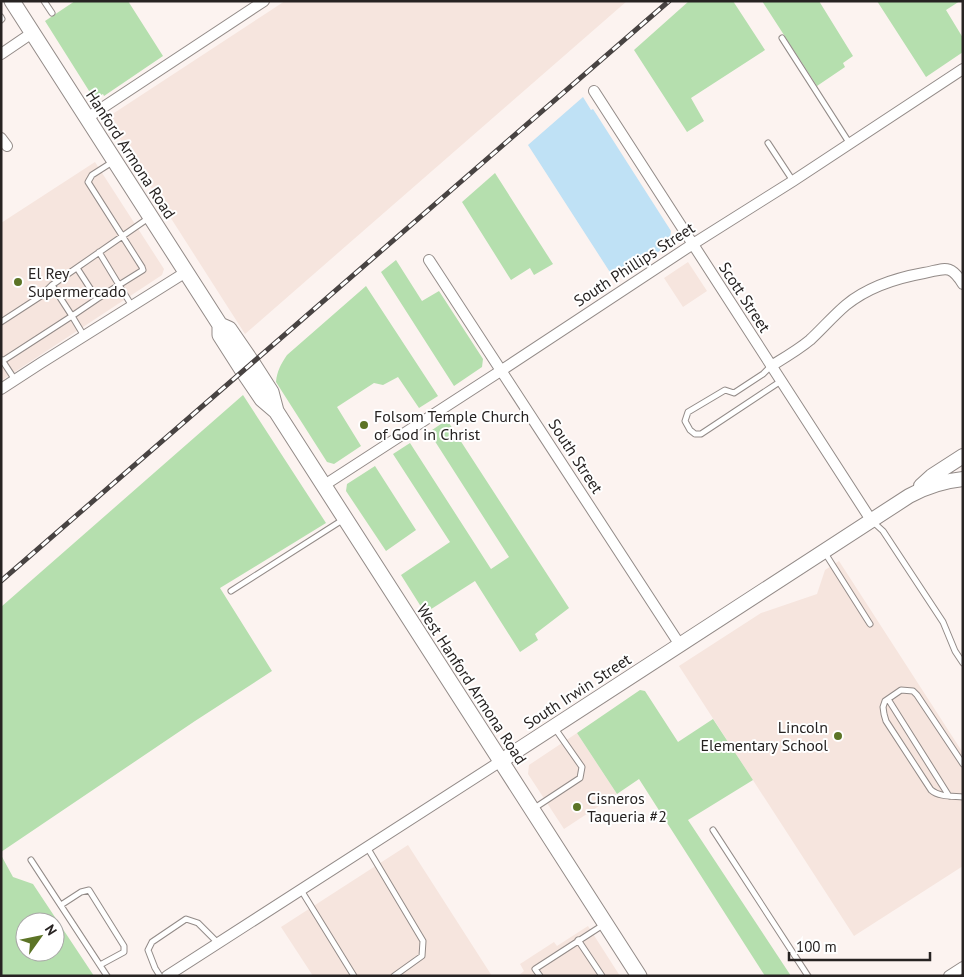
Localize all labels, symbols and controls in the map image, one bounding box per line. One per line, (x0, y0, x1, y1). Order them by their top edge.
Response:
street label: Hanford Armona Road (82, 86, 180, 222)
street label: South Phillips Street (570, 217, 699, 311)
street label: Scott Street (715, 258, 775, 336)
place label: El Rey Supermercado (28, 263, 126, 301)
marker: El Rey Supermercado (12, 276, 24, 288)
place label: Folsom Temple Church of God in Christ (374, 406, 529, 444)
street label: South Street (544, 415, 608, 498)
marker: Folsom Temple Church of God in Christ (358, 419, 370, 431)
street label: West Hanford Armona Road (413, 600, 531, 768)
street label: South Irwin Street (519, 648, 635, 733)
place label: Lincoln Elementary School (701, 717, 828, 755)
marker: Lincoln Elementary School (832, 730, 844, 742)
place label: Cisneros Taqueria #2 (587, 788, 667, 826)
marker: Cisneros Taqueria #2 (571, 801, 583, 813)
north arrow (15, 912, 65, 962)
text: N (41, 921, 61, 939)
scale bar (789, 930, 930, 962)
text: 100 m (796, 937, 837, 956)

